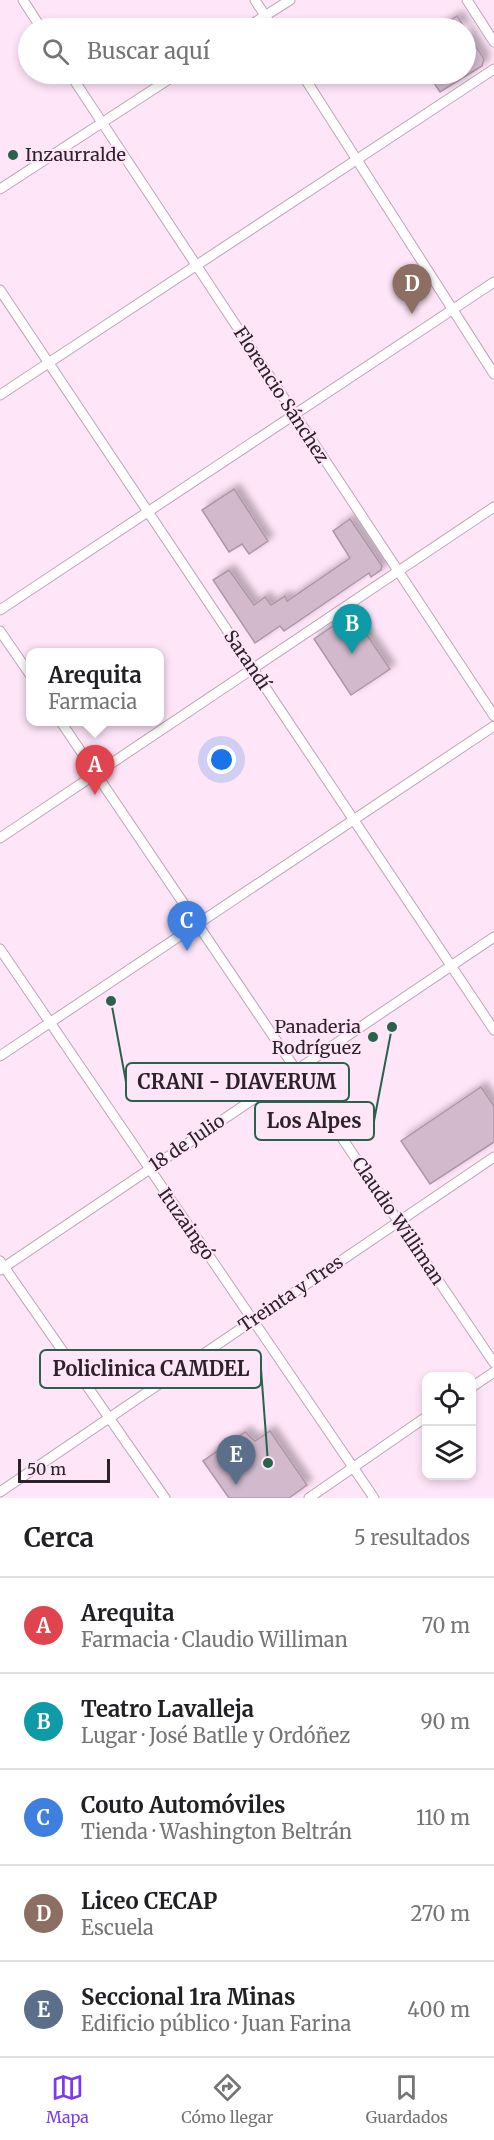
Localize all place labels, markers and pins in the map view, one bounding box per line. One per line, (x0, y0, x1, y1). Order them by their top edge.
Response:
place label: Inzaurralde (25, 143, 126, 166)
marker: Inzaurralde (6, 148, 20, 162)
pin: D (392, 264, 432, 314)
pin: B (332, 604, 372, 654)
pin: A (76, 746, 115, 795)
pin: C (168, 902, 207, 951)
place label: Panaderia Rodríguez (272, 1015, 361, 1059)
marker: Panaderia Rodríguez (366, 1030, 380, 1044)
callout: CRANI - DIAVERUM (126, 1063, 349, 1101)
callout: Los Alpes (255, 1102, 374, 1140)
callout: Policlinica CAMDEL (40, 1350, 261, 1388)
pin: E (216, 1436, 256, 1485)

